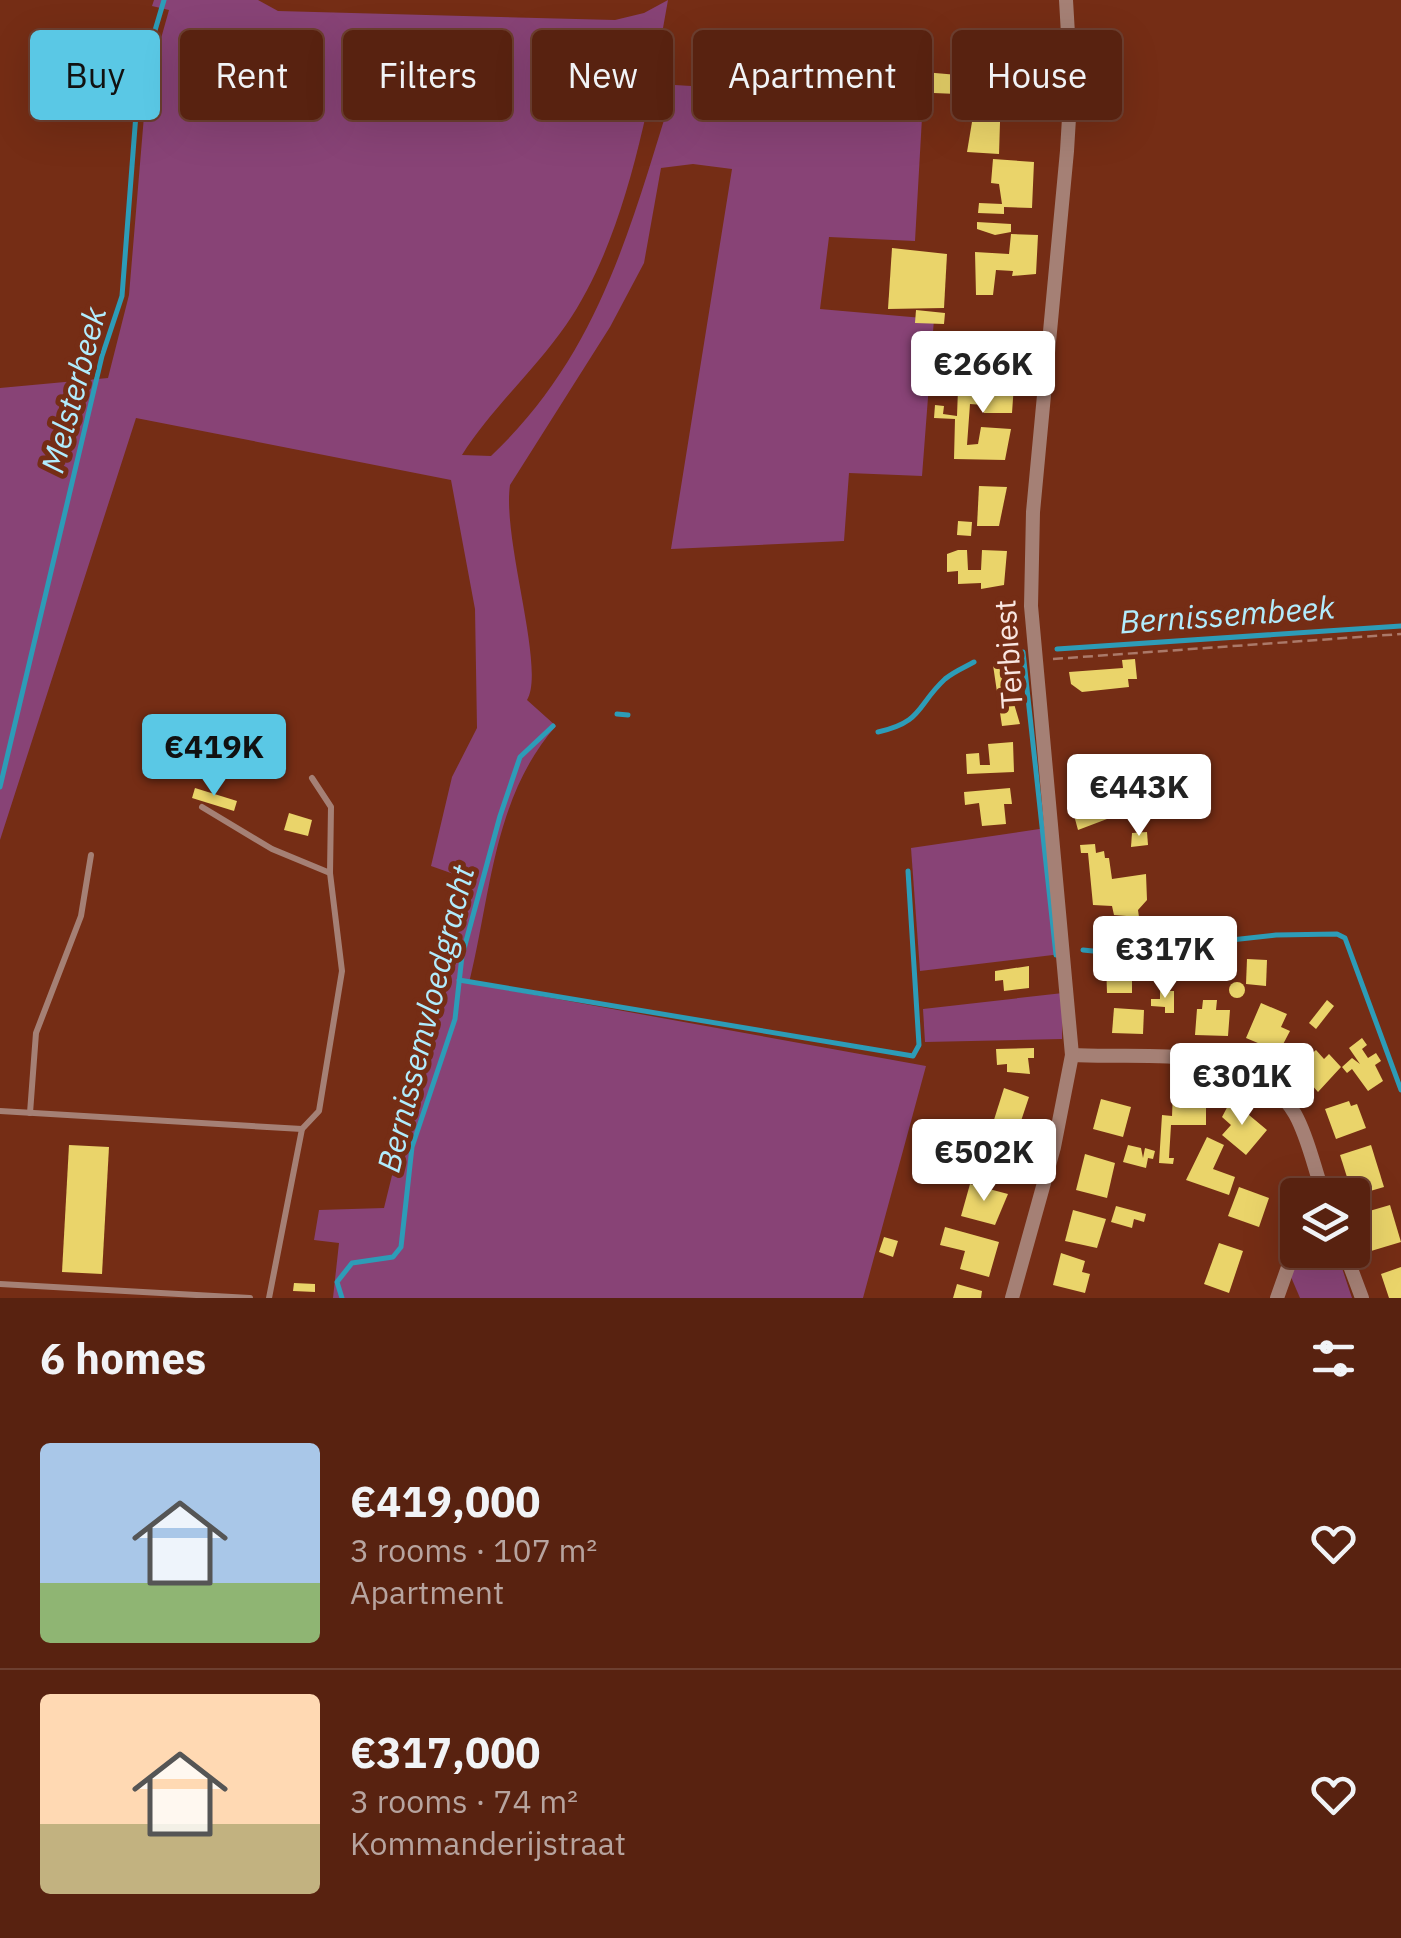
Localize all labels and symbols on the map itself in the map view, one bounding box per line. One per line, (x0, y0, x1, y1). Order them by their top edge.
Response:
water label: Melsterbeek (31, 301, 116, 477)
pin: €266K (913, 331, 1053, 416)
water label: Bernissembeek (1118, 585, 1337, 642)
street label: Terbiest (984, 598, 1031, 710)
pin: €419K (144, 714, 284, 799)
pin: €443K (1069, 754, 1209, 839)
water label: Bernissemvloedgracht (367, 860, 484, 1176)
pin: €317K (1095, 916, 1235, 1001)
pin: €301K (1172, 1043, 1312, 1128)
pin: €502K (914, 1119, 1054, 1204)

